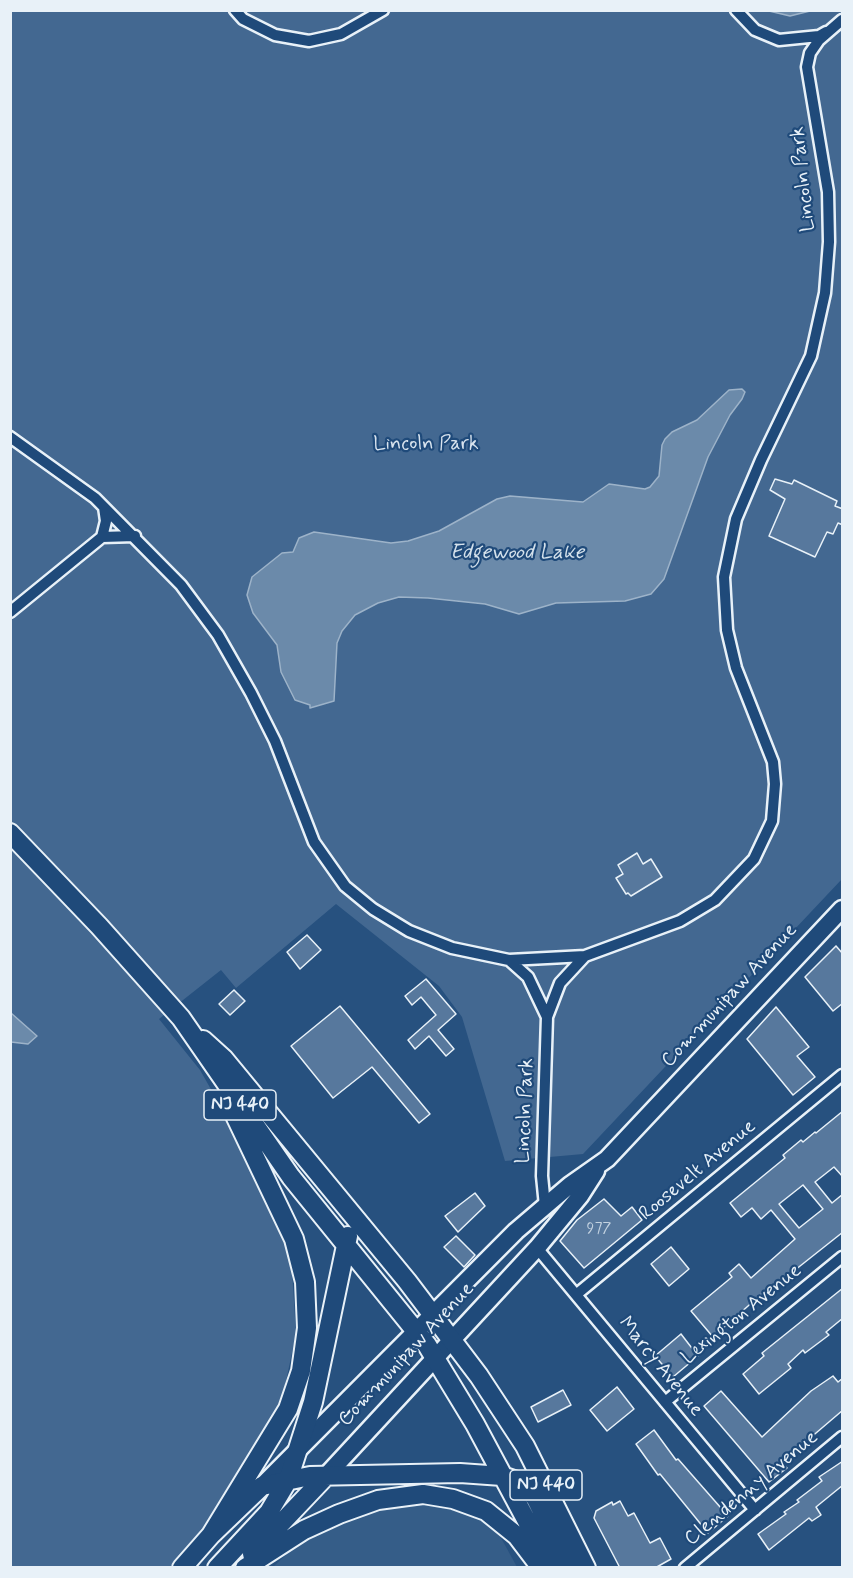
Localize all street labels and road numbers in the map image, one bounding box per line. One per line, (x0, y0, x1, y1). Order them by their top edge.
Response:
street label: Lincoln Park (787, 125, 821, 233)
street label: Communipaw Avenue (657, 919, 803, 1073)
street label: Lincoln Park (512, 1058, 540, 1164)
road number: NJ 440 (204, 1090, 276, 1120)
street label: Roosevelt Avenue (635, 1115, 761, 1227)
street label: Lexington Avenue (677, 1259, 807, 1371)
street label: Communipaw Avenue (334, 1278, 480, 1432)
street label: Marcy Avenue (612, 1312, 708, 1422)
street label: Clendenny Avenue (680, 1426, 824, 1552)
road number: NJ 440 (510, 1470, 582, 1500)

